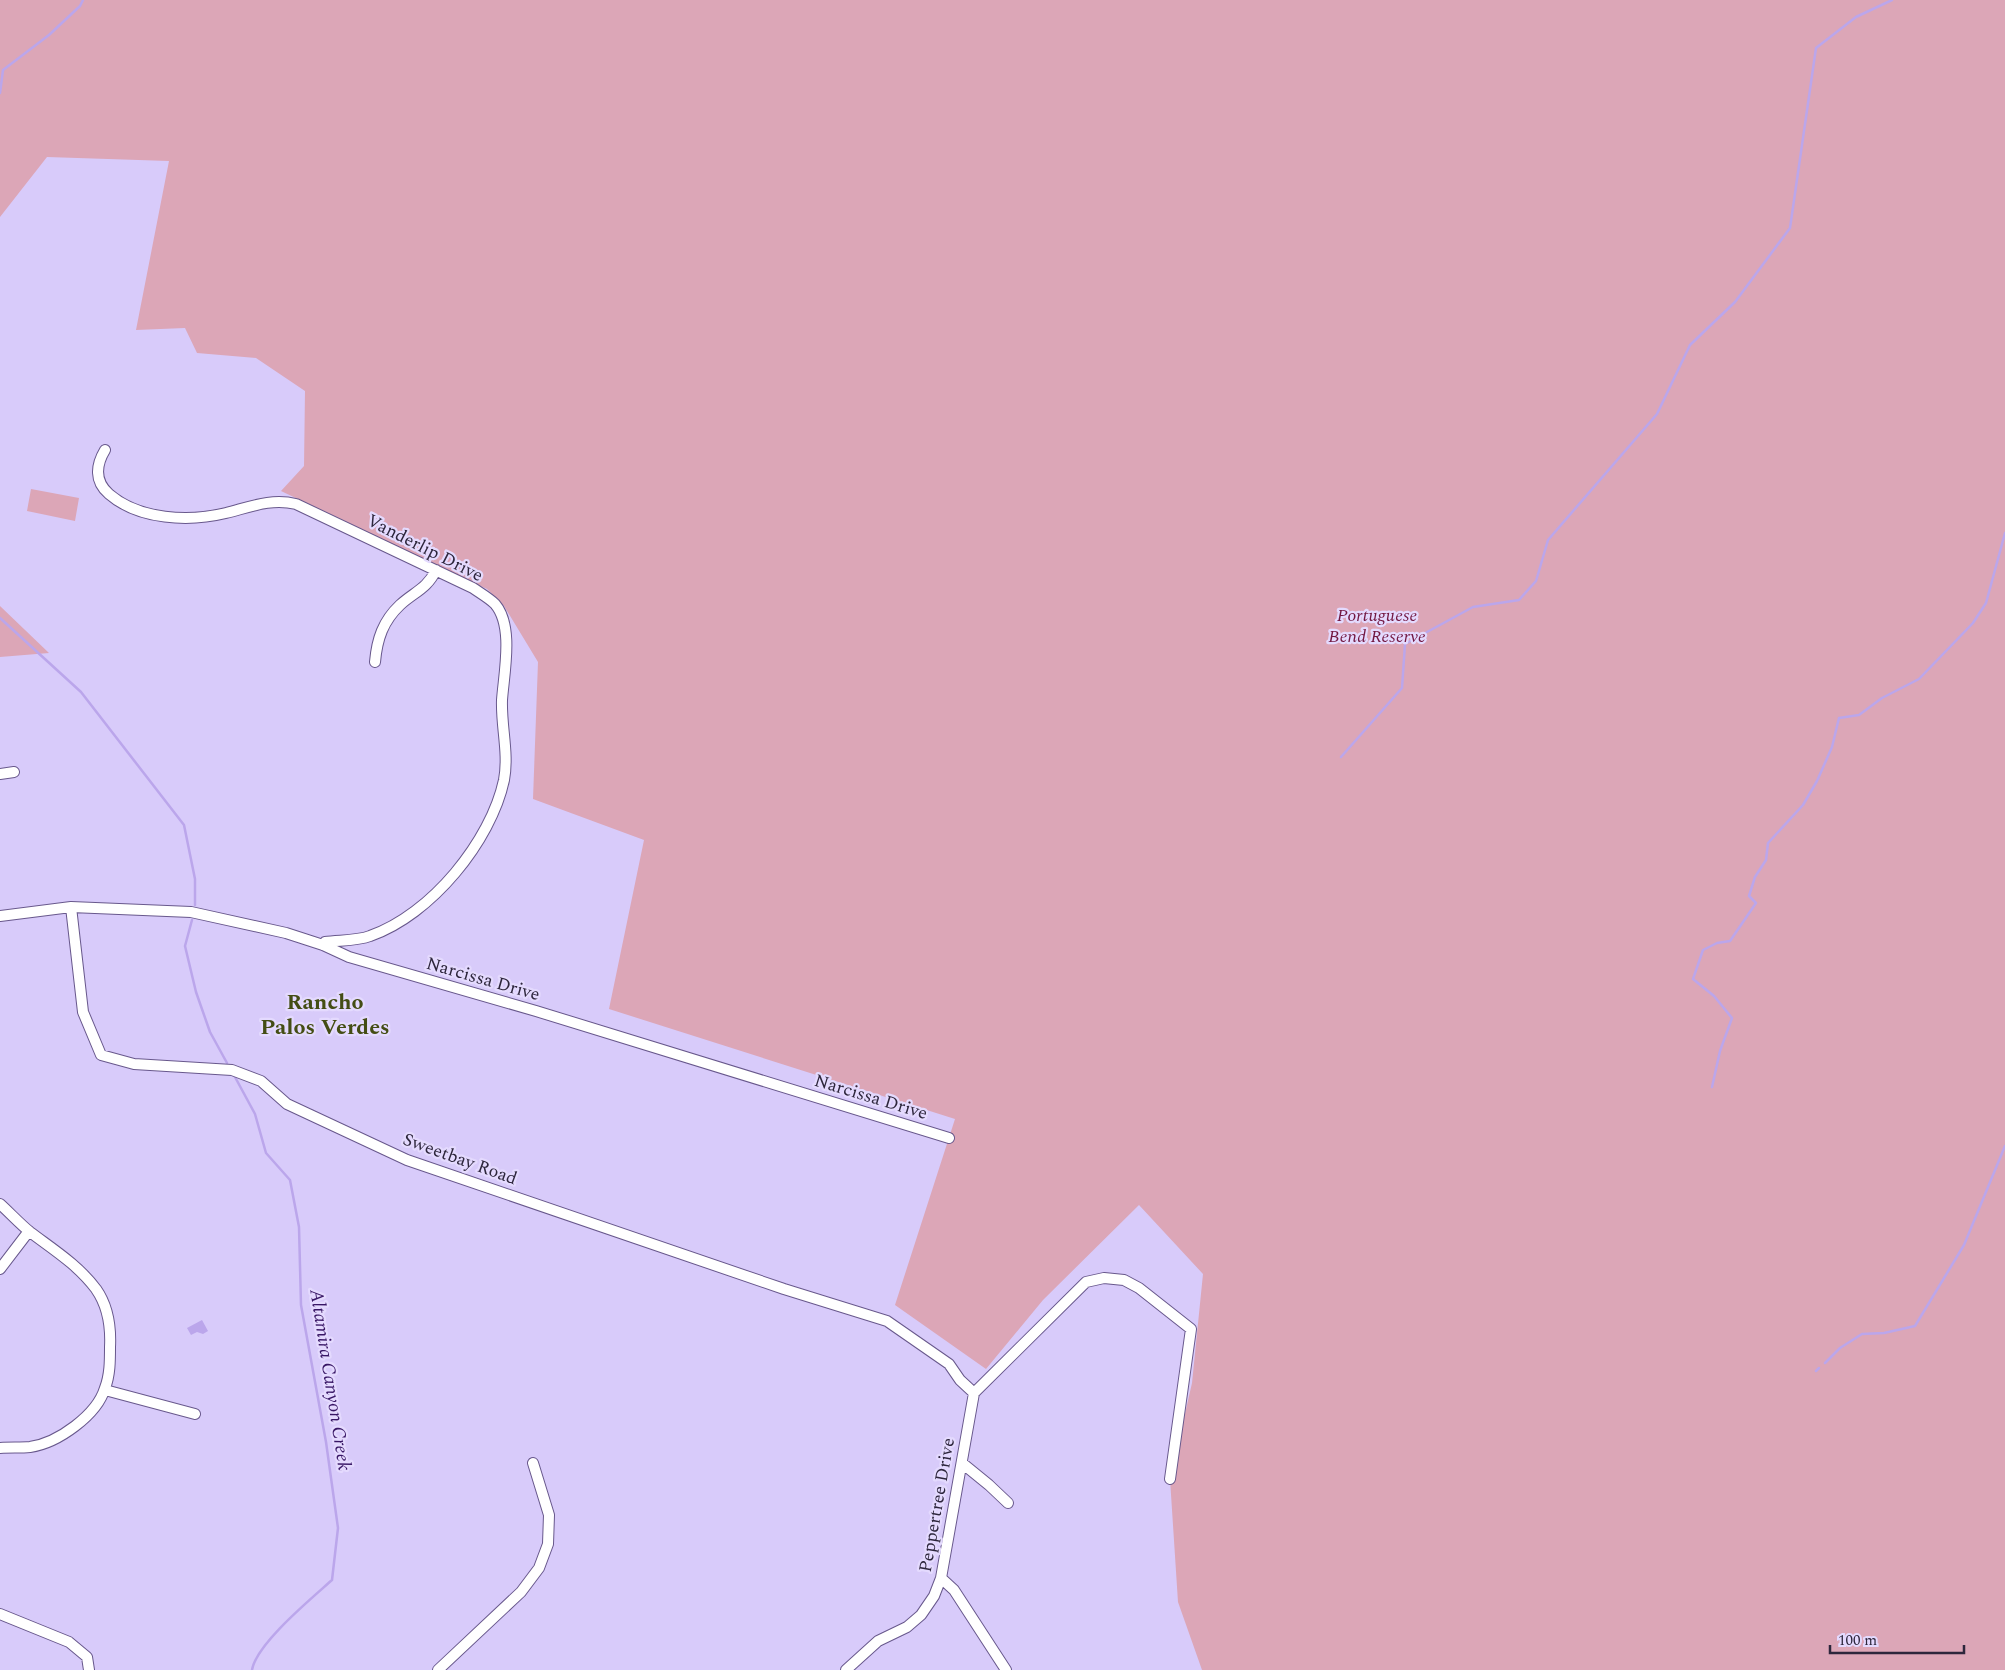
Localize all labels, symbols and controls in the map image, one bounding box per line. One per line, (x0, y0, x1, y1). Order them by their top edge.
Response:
street label: Vanderlip Drive (362, 507, 488, 589)
park label: Portuguese Bend Reserve (1328, 602, 1426, 650)
street label: Narcissa Drive (423, 950, 543, 1008)
district label: Rancho Palos Verdes (260, 986, 390, 1044)
street label: Narcissa Drive (811, 1067, 931, 1127)
street label: Sweetbay Road (399, 1126, 521, 1192)
water label: Altamira Canyon Creek (301, 1286, 359, 1473)
street label: Peppertree Drive (912, 1436, 962, 1574)
scale bar (1830, 1622, 1964, 1654)
text: 100 m (1838, 1629, 1877, 1652)

